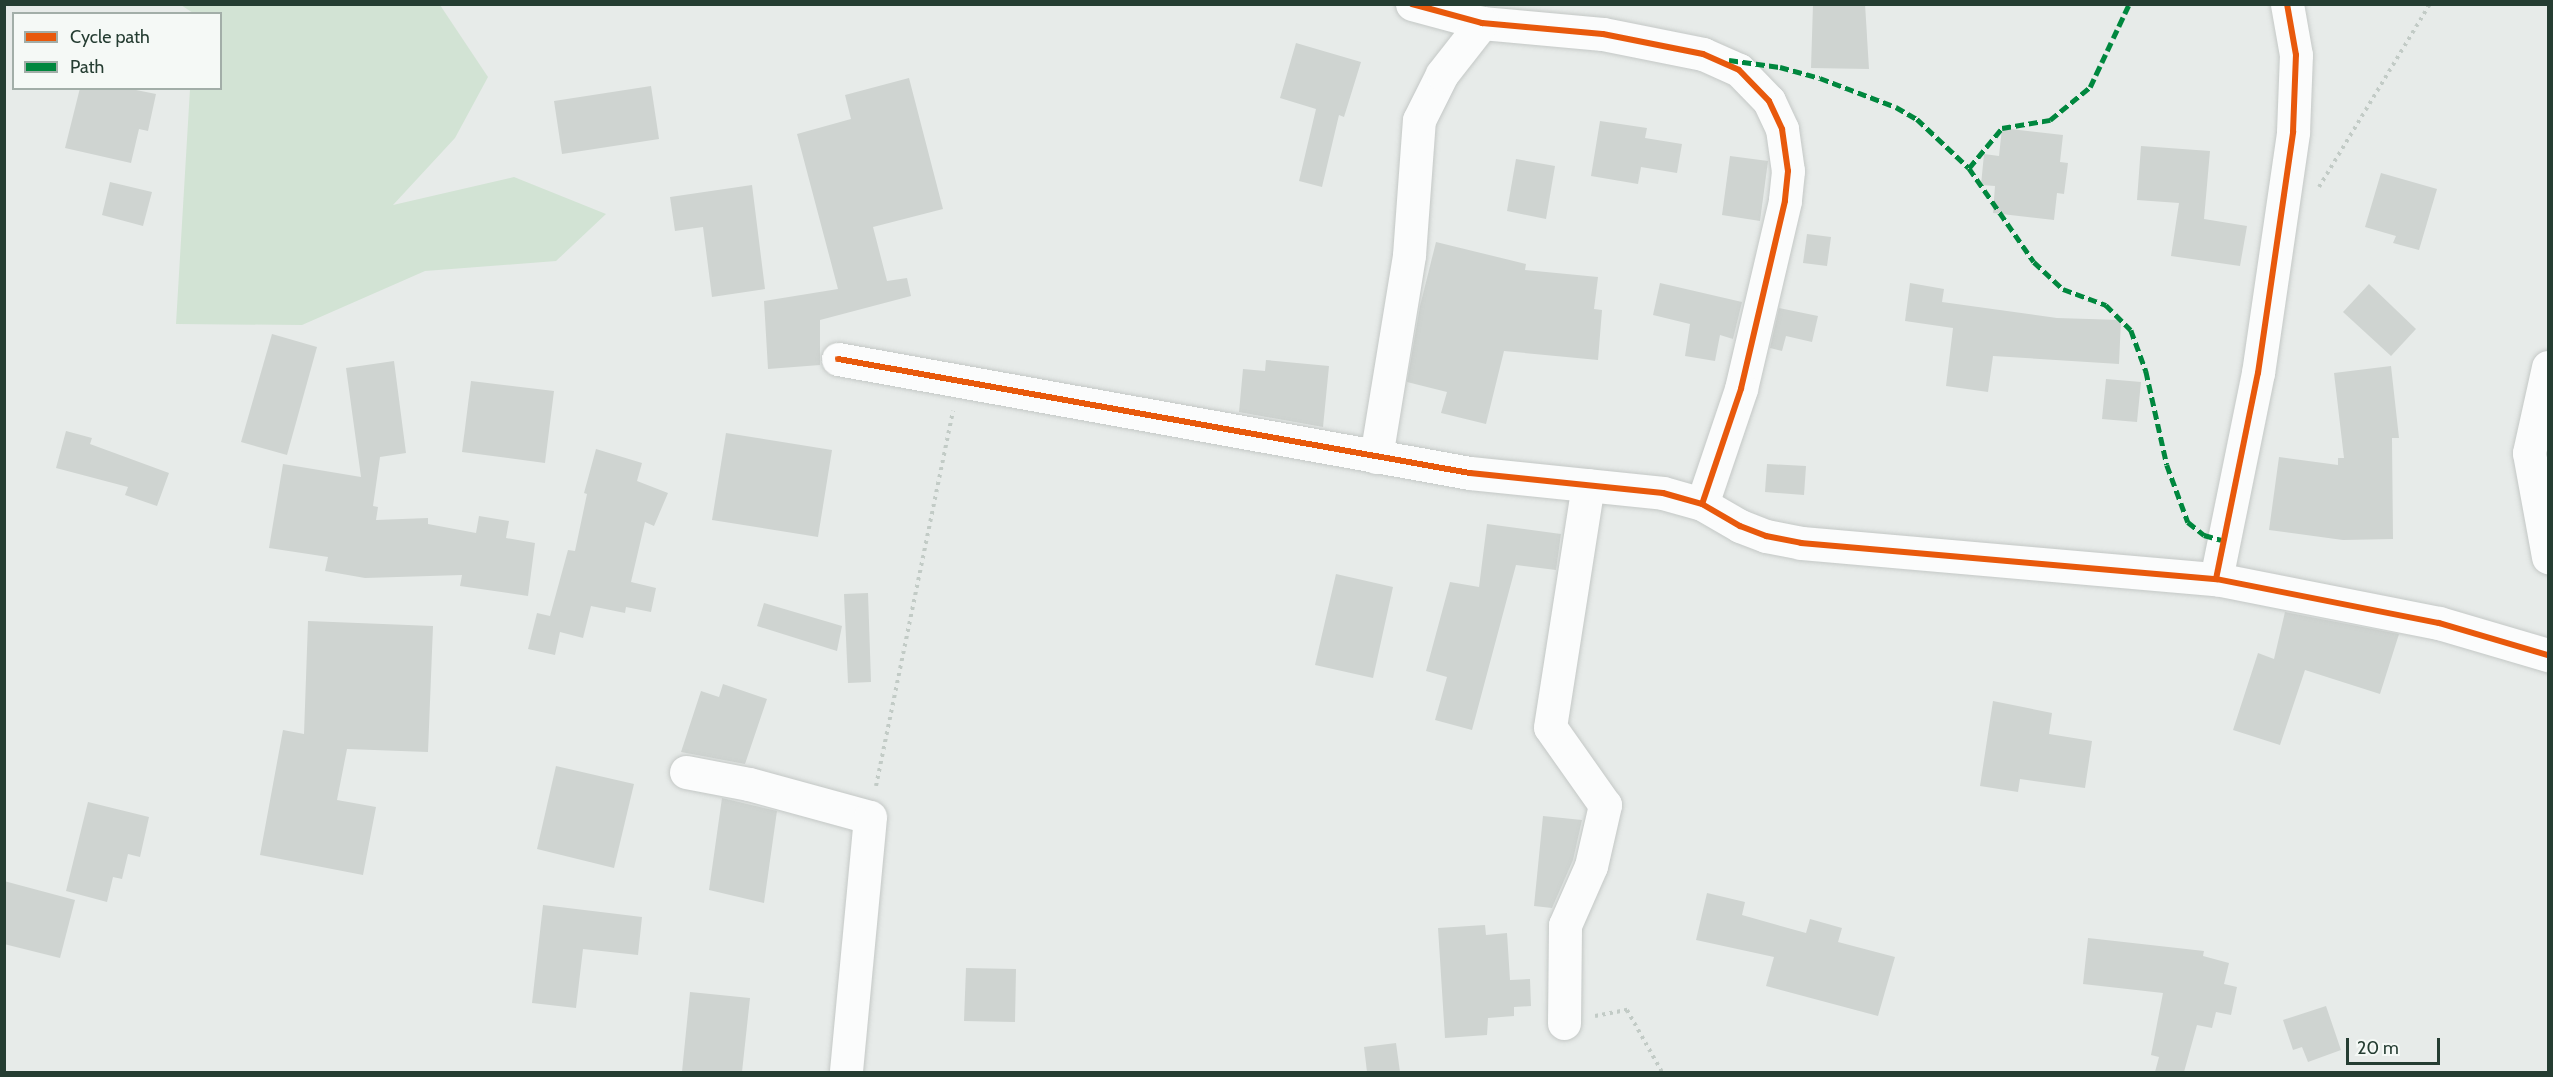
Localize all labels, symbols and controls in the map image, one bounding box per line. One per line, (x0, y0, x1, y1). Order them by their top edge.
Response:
legend (12, 12, 222, 90)
text: Cycle path (70, 26, 150, 48)
text: Path (70, 56, 104, 78)
scale bar (2349, 1026, 2444, 1064)
text: 20 m (2357, 1037, 2399, 1059)

